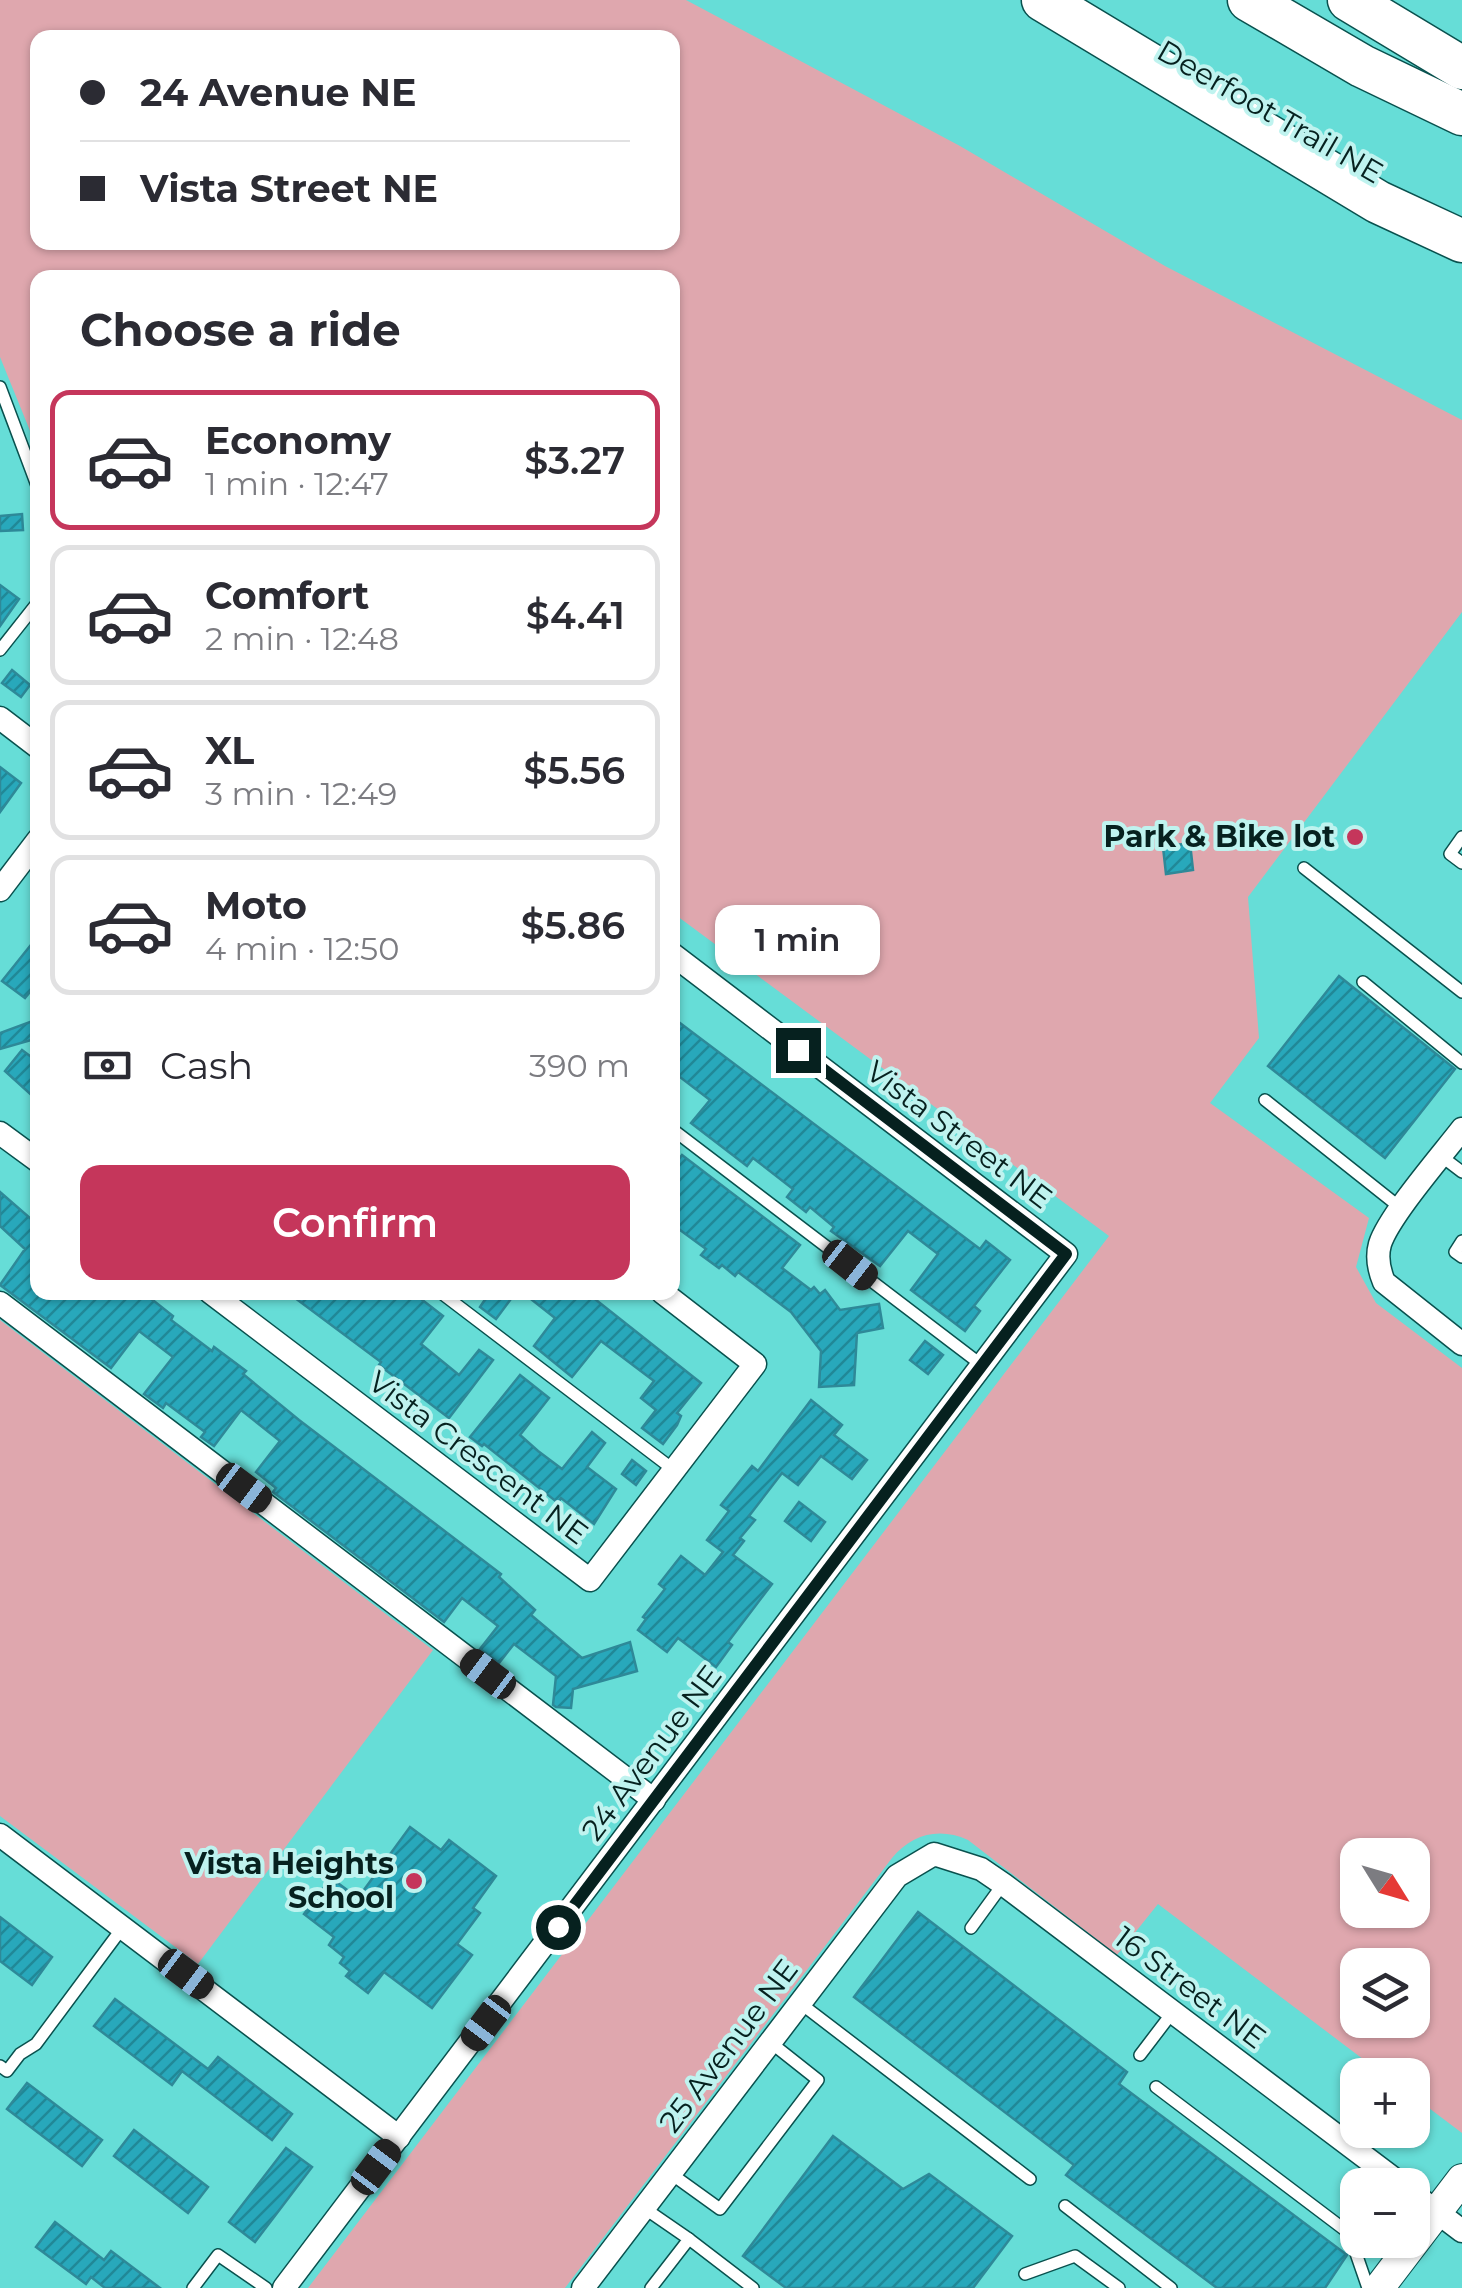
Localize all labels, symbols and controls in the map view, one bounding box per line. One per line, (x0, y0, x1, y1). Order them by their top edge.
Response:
street label: Deerfoot Trail NE (1151, 32, 1390, 191)
text: 24 Avenue NE (140, 69, 416, 116)
text: Vista Street NE (140, 165, 438, 212)
text: Choose a ride (80, 302, 401, 357)
icon: car (85, 415, 175, 505)
text: Economy (205, 417, 391, 464)
text: $3.27 (524, 437, 625, 484)
text: 1 min · 12:47 (205, 464, 389, 503)
icon: car (85, 570, 175, 660)
text: Comfort (205, 572, 369, 619)
text: $4.41 (526, 592, 625, 639)
text: 2 min · 12:48 (205, 619, 399, 658)
icon: car (85, 725, 175, 815)
text: XL (205, 727, 254, 774)
text: $5.56 (524, 747, 625, 794)
text: 3 min · 12:49 (205, 774, 397, 813)
place label: Park & Bike lot (1104, 818, 1335, 855)
marker: Park & Bike lot (1344, 826, 1366, 848)
icon: car (85, 880, 175, 970)
text: Moto (205, 882, 307, 929)
text: $5.86 (521, 902, 625, 949)
callout: 1 min (716, 905, 880, 975)
text: 1 min (755, 920, 840, 959)
text: 4 min · 12:50 (205, 929, 399, 968)
route end (776, 1028, 821, 1073)
icon: cash (80, 1038, 135, 1093)
text: Cash (160, 1042, 253, 1089)
text: 390 m (529, 1046, 630, 1085)
street label: Vista Street NE (859, 1053, 1060, 1217)
button: Confirm (80, 1165, 630, 1280)
car (817, 1235, 883, 1295)
street label: Vista Crescent NE (361, 1363, 595, 1552)
car (211, 1458, 277, 1518)
car (455, 1644, 521, 1704)
street label: 24 Avenue NE (574, 1658, 729, 1848)
north arrow (1340, 1838, 1430, 1928)
map controls (1340, 1838, 1430, 2258)
place label: Vista Heights School (183, 1845, 394, 1916)
marker: Vista Heights School (403, 1870, 425, 1892)
route start (536, 1905, 581, 1950)
street label: 16 Street NE (1107, 1919, 1273, 2057)
car (153, 1944, 219, 2004)
button: layers (1340, 1948, 1430, 2038)
street label: 25 Avenue NE (651, 1952, 806, 2140)
car (456, 1990, 516, 2056)
button: + (1340, 2058, 1430, 2148)
car (346, 2134, 406, 2200)
button: − (1340, 2168, 1430, 2258)

